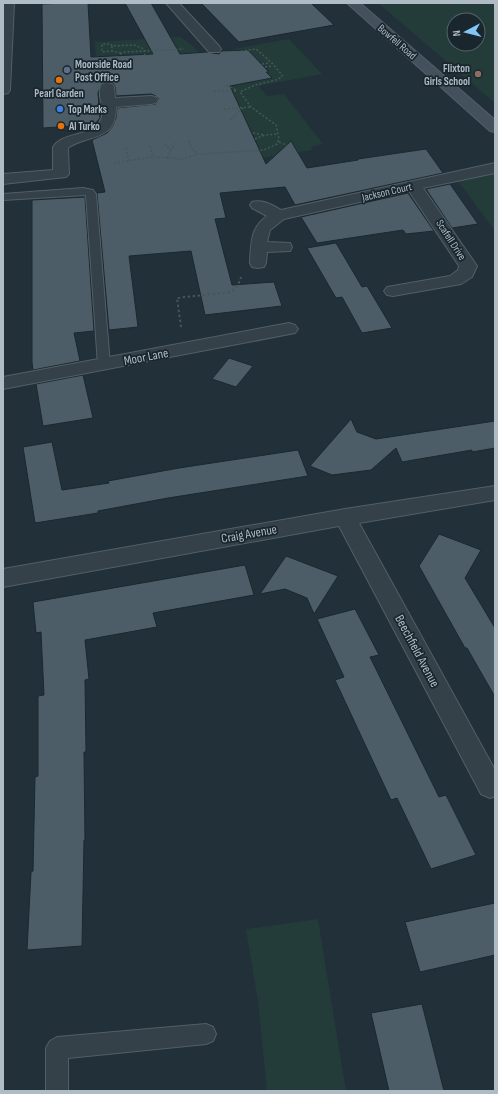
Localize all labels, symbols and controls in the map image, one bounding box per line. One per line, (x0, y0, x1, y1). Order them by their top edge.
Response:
north arrow (446, 12, 486, 52)
street label: Bowfell Road (375, 22, 419, 63)
text: N (450, 29, 463, 37)
place label: Moorside Road Post Office (75, 58, 132, 84)
place label: Flixton Girls School (424, 62, 470, 88)
marker: Moorside Road Post Office (62, 65, 72, 75)
marker: Flixton Girls School (473, 69, 483, 79)
marker: Pearl Garden (54, 75, 64, 85)
place label: Pearl Garden (34, 87, 84, 100)
place label: Top Marks (68, 103, 107, 116)
marker: Top Marks (55, 104, 65, 114)
place label: Al Turko (68, 120, 100, 133)
marker: Al Turko (56, 121, 66, 131)
street label: Jackson Court (360, 180, 414, 204)
street label: Scafell Drive (433, 217, 469, 263)
street label: Moor Lane (122, 345, 170, 369)
street label: Craig Avenue (220, 521, 278, 547)
street label: Beechfield Avenue (391, 612, 443, 690)

